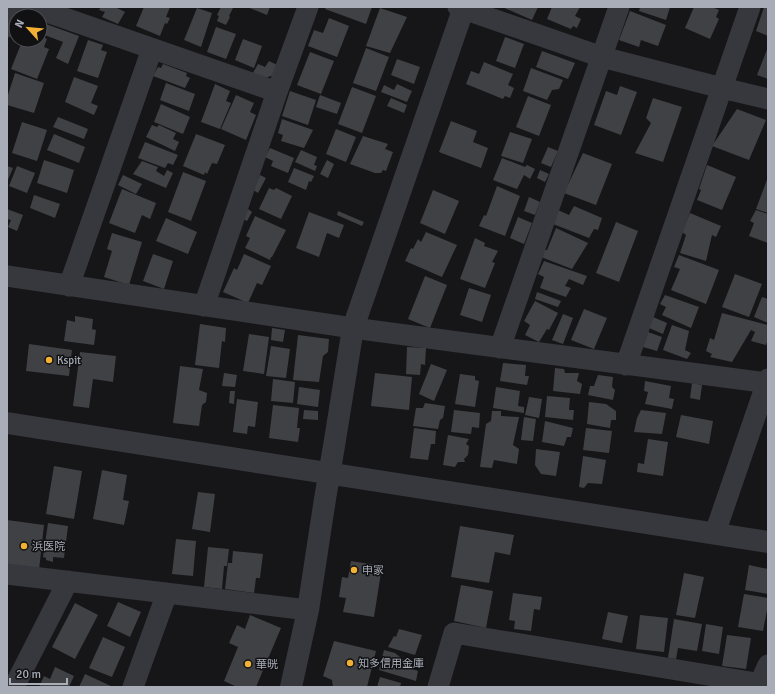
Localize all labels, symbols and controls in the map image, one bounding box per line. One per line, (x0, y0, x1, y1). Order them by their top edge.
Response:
north arrow (8, 8, 48, 48)
text: N (12, 17, 27, 30)
place label: Kspit (57, 354, 81, 367)
marker: Kspit (44, 355, 54, 365)
place label: 浜医院 (32, 540, 65, 553)
marker: 浜医院 (19, 541, 29, 551)
place label: 申家 (362, 564, 384, 577)
marker: 申家 (349, 565, 359, 575)
place label: 知多信用金庫 (358, 657, 424, 670)
place label: 華晄 (256, 658, 278, 671)
marker: 知多信用金庫 (345, 658, 355, 668)
marker: 華晄 (243, 659, 253, 669)
scale bar (10, 660, 67, 686)
text: 20 m (16, 667, 41, 682)

